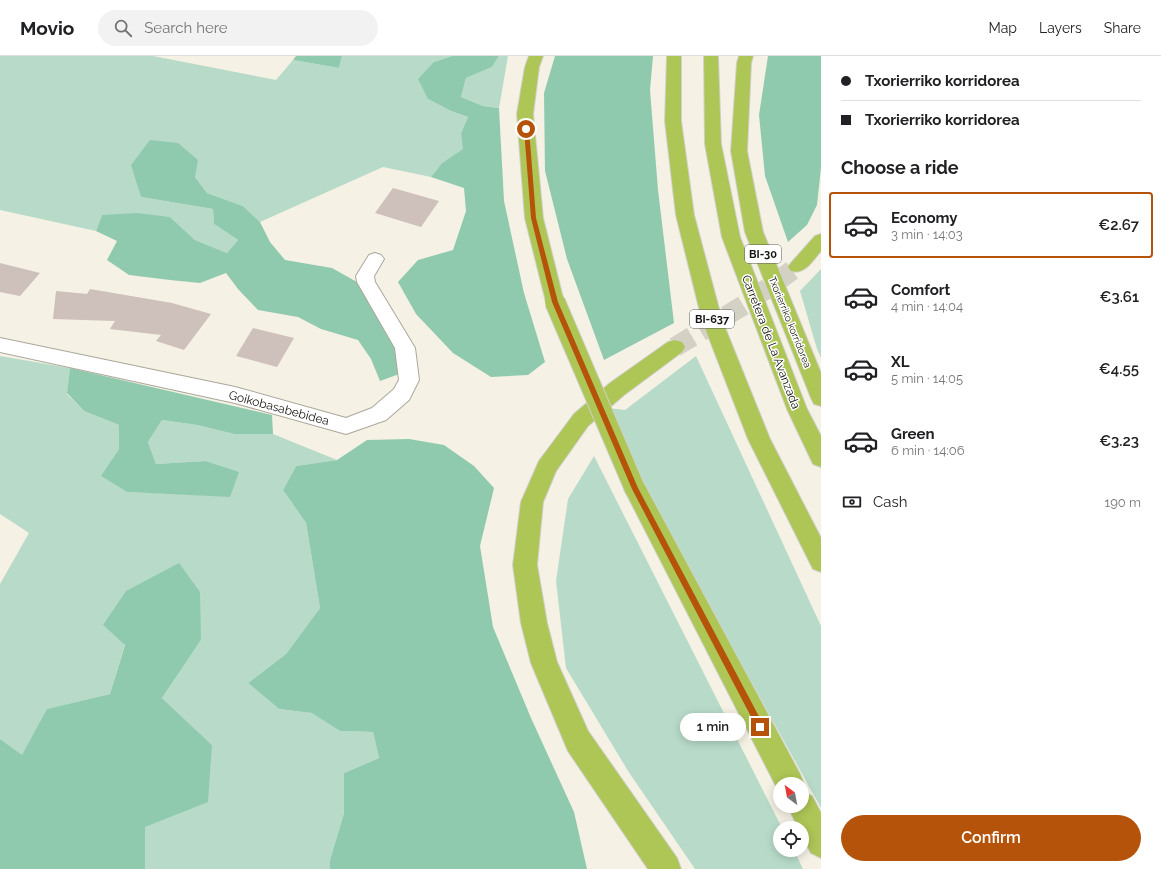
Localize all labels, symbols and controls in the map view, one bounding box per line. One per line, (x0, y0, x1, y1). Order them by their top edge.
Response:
search box (98, 10, 378, 46)
text: Movio (20, 17, 74, 39)
icon: search (112, 17, 134, 39)
text: Search here (144, 19, 228, 37)
text: Map (989, 20, 1017, 36)
text: Layers (1039, 20, 1082, 36)
text: Share (1104, 20, 1141, 36)
text: Txorierriko korridorea (865, 72, 1020, 90)
text: Txorierriko korridorea (865, 111, 1020, 129)
route start (517, 120, 535, 138)
text: Choose a ride (841, 157, 959, 178)
icon: car (843, 207, 879, 243)
text: Economy (891, 209, 958, 227)
text: €2.67 (1098, 216, 1139, 234)
text: 3 min · 14:03 (891, 227, 963, 242)
road number: BI-30 (745, 245, 781, 263)
street label: Carretera de La Avanzada (739, 273, 803, 411)
street label: Txorierriko korridorea (767, 275, 813, 369)
icon: car (843, 279, 879, 315)
text: Comfort (891, 281, 950, 299)
text: €3.61 (1099, 288, 1139, 306)
text: 4 min · 14:04 (891, 299, 963, 314)
road number: BI-637 (690, 310, 734, 328)
icon: car (843, 351, 879, 387)
text: XL (891, 353, 909, 371)
text: €4.55 (1099, 360, 1139, 378)
text: 5 min · 14:05 (891, 371, 963, 386)
street label: Goikobasabebidea (227, 388, 331, 428)
icon: car (843, 423, 879, 459)
text: Green (891, 425, 935, 443)
text: €3.23 (1099, 432, 1139, 450)
text: 6 min · 14:06 (891, 443, 965, 458)
icon: cash (841, 491, 863, 513)
text: Cash (873, 493, 907, 511)
text: 190 m (1105, 495, 1141, 510)
callout: 1 min (680, 713, 746, 741)
route end (751, 718, 769, 736)
text: 1 min (697, 719, 729, 734)
north arrow (773, 777, 809, 813)
map controls (773, 777, 809, 857)
button: Confirm (841, 815, 1141, 861)
button: locate (773, 821, 809, 857)

